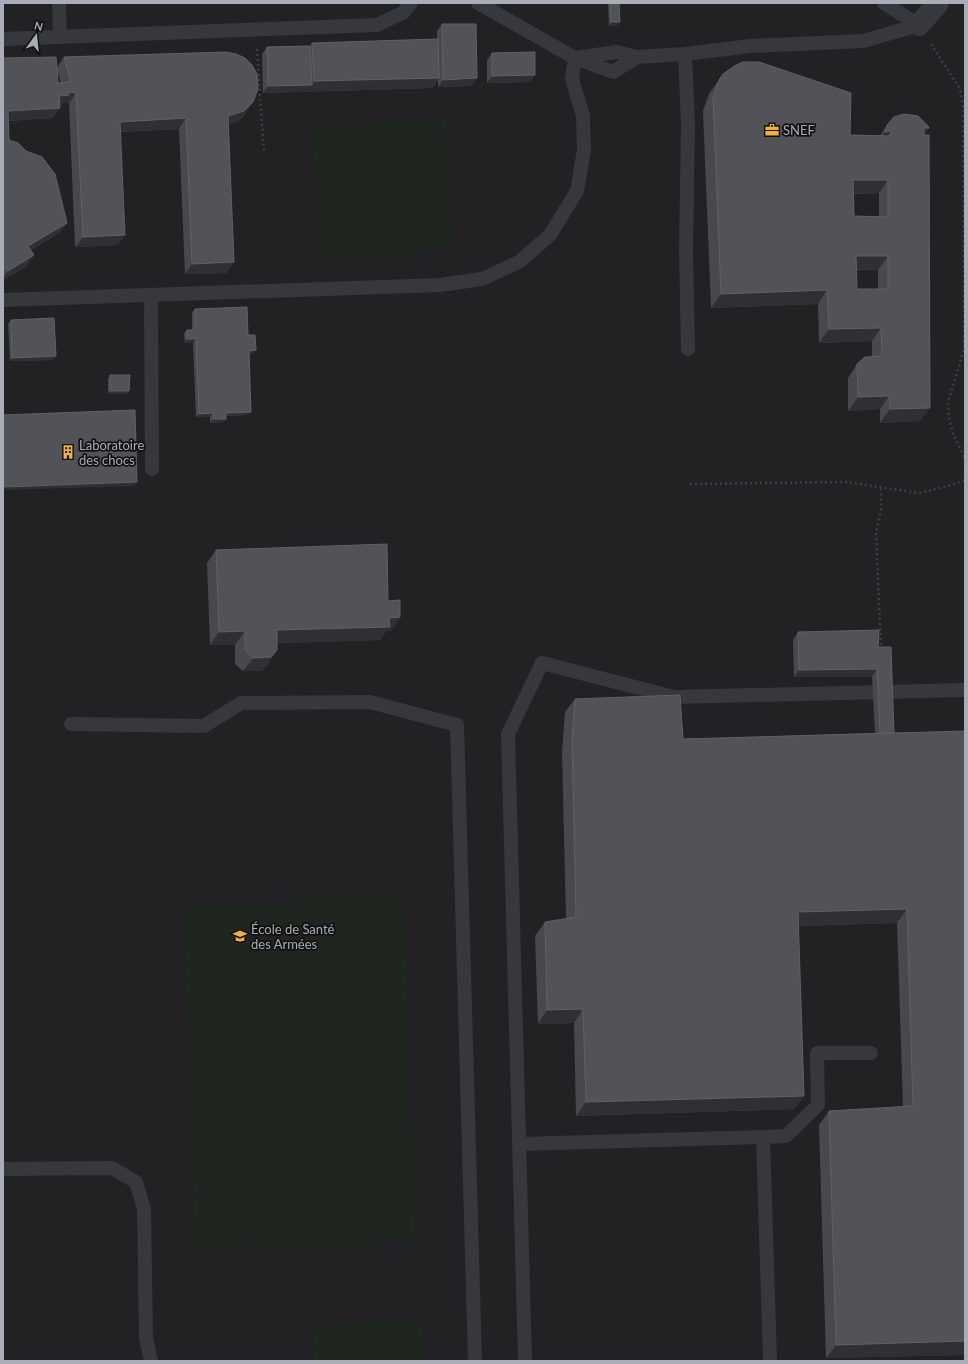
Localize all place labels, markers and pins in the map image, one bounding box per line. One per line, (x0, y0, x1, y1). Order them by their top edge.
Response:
office icon: SNEF (764, 122, 780, 138)
place label: SNEF (783, 122, 815, 138)
place label: Laboratoire des chocs (79, 437, 144, 468)
building icon: Laboratoire des chocs (60, 444, 76, 460)
place label: École de Santé des Armées (251, 921, 335, 952)
school or university icon: École de Santé des Armées (232, 928, 248, 944)

